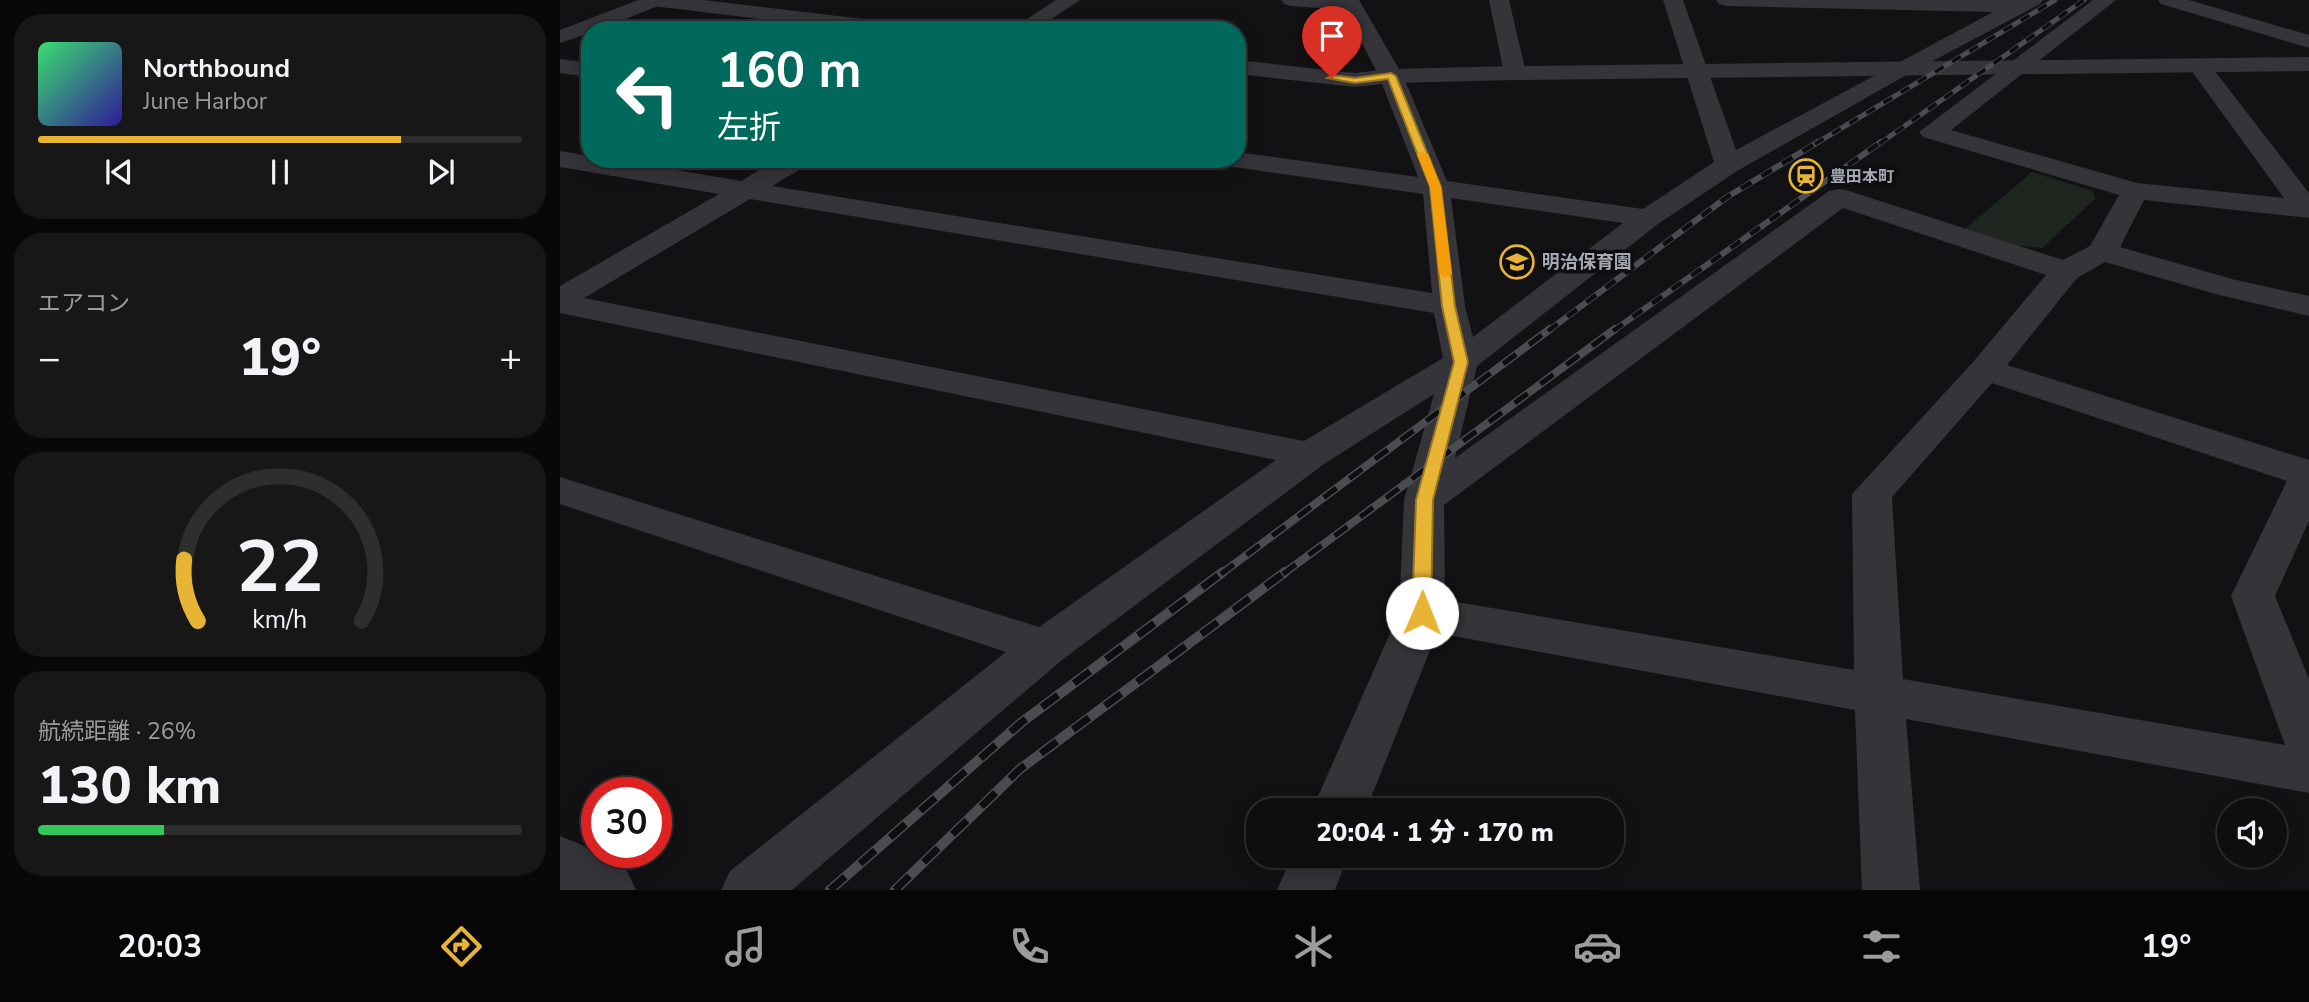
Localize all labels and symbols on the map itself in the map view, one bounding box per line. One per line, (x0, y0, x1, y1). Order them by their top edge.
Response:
pin (1302, 6, 1362, 78)
station icon: 豊田本町 (1787, 157, 1825, 195)
place label: 豊田本町 (1830, 166, 1894, 188)
school or university icon: 明治保育園 (1498, 243, 1536, 281)
place label: 明治保育園 (1542, 250, 1632, 274)
position arrow (1385, 576, 1459, 650)
speed limit sign: 30 (581, 777, 672, 868)

